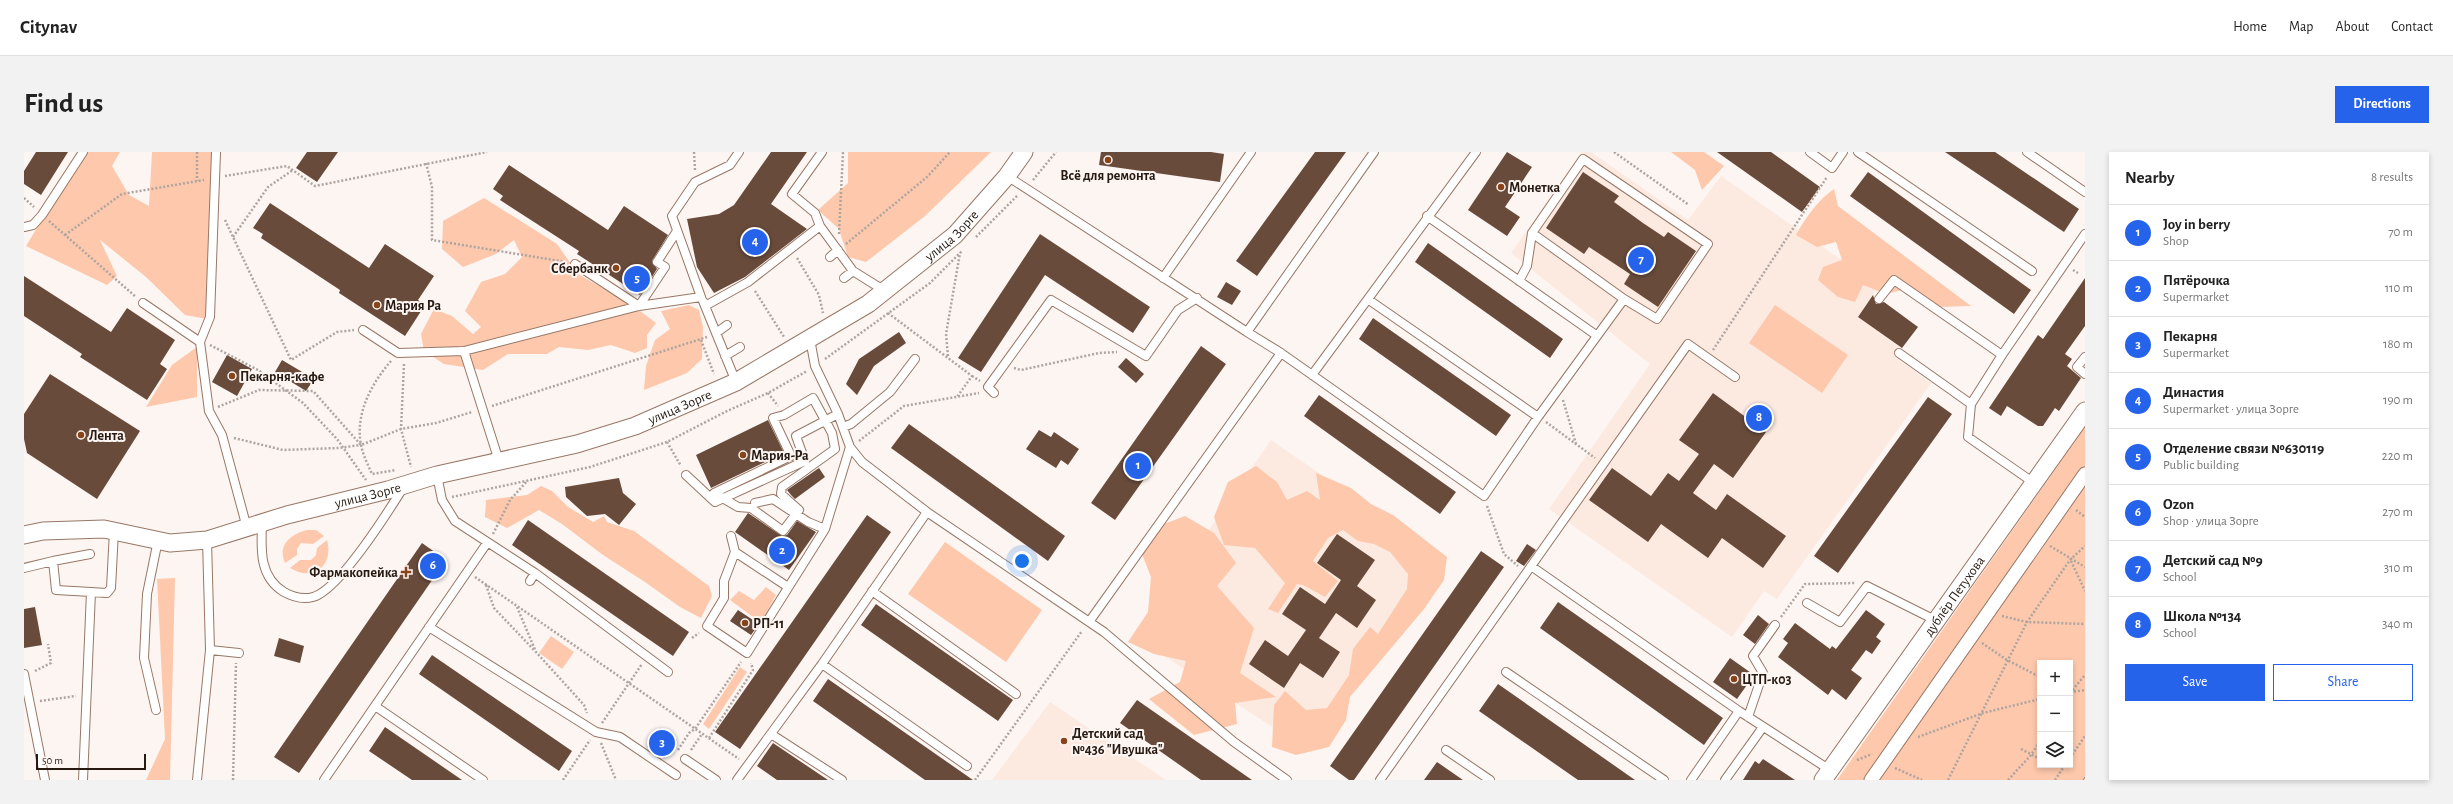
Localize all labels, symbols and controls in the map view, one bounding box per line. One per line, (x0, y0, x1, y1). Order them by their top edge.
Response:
text: Citynav (20, 18, 77, 37)
text: Home (2233, 20, 2267, 34)
text: Map (2289, 20, 2313, 34)
text: About (2335, 20, 2369, 34)
text: Contact (2391, 20, 2433, 34)
button: Directions (2335, 86, 2429, 123)
text: Find us (24, 90, 103, 118)
marker: Всё для ремонта (1103, 155, 1113, 165)
place label: Всё для ремонта (1060, 169, 1156, 183)
text: Nearby (2125, 169, 2175, 186)
text: 8 results (2371, 171, 2413, 184)
place label: Монетка (1509, 181, 1561, 195)
marker: Монетка (1496, 182, 1506, 192)
street label: улица Зорге (922, 208, 982, 265)
text: Joy in berry (2163, 217, 2230, 232)
text: 1 (2136, 226, 2140, 239)
text: 70 m (2388, 226, 2413, 239)
pin: 4 (742, 227, 768, 257)
text: Shop (2163, 235, 2189, 248)
pin: 7 (1628, 245, 1654, 275)
place label: Сбербанк (551, 262, 608, 276)
marker: Сбербанк (611, 263, 621, 273)
pin: 5 (624, 264, 650, 294)
text: Пятёрочка (2163, 273, 2230, 288)
text: 2 (2135, 282, 2141, 295)
text: 110 m (2385, 282, 2413, 295)
text: Supermarket (2163, 291, 2229, 304)
place label: Мария Ра (385, 299, 441, 313)
marker: Мария Ра (372, 300, 382, 310)
text: Пекарня (2163, 329, 2217, 344)
text: 3 (2135, 338, 2141, 351)
text: 180 m (2383, 338, 2413, 351)
text: Supermarket (2163, 347, 2229, 360)
place label: Пекарня-кафе (240, 370, 325, 384)
marker: Пекарня-кафе (227, 371, 237, 381)
text: Династия (2163, 385, 2224, 400)
street label: улица Зорге (645, 388, 714, 428)
text: 4 (2135, 394, 2141, 407)
text: 190 m (2383, 394, 2413, 407)
pin: 8 (1746, 403, 1772, 433)
text: Supermarket · улица Зорге (2163, 403, 2299, 416)
place label: Лента (89, 429, 124, 443)
marker: Лента (76, 430, 86, 440)
text: Отделение связи №630119 (2163, 441, 2324, 456)
place label: Мария-Ра (751, 449, 809, 463)
marker: Мария-Ра (738, 450, 748, 460)
text: 5 (2135, 450, 2141, 463)
text: 220 m (2382, 450, 2413, 463)
pin: 1 (1125, 451, 1151, 481)
text: Public building (2163, 459, 2239, 472)
street label: улица Зорге (332, 480, 403, 511)
text: Ozon (2163, 497, 2194, 512)
text: 6 (2135, 506, 2141, 519)
text: 270 m (2382, 506, 2413, 519)
text: Shop · улица Зорге (2163, 515, 2259, 528)
pin: 2 (769, 536, 795, 566)
pin: 6 (420, 551, 446, 581)
your location (1012, 551, 1032, 571)
street label: дублёр Петухова (1922, 553, 1988, 639)
text: Детский сад №9 (2163, 553, 2263, 568)
text: 7 (2135, 562, 2141, 575)
text: 310 m (2384, 562, 2413, 575)
place label: Фармакопейка (309, 566, 398, 580)
marker: Фармакопейка (401, 567, 411, 577)
text: School (2163, 571, 2197, 584)
text: Школа №134 (2163, 609, 2241, 624)
place label: РП-11 (753, 617, 784, 631)
marker: РП-11 (740, 618, 750, 628)
text: 8 (2135, 618, 2141, 631)
text: 340 m (2382, 618, 2413, 631)
text: School (2163, 627, 2197, 640)
map controls (2037, 660, 2073, 768)
button: + (2037, 660, 2073, 696)
button: Save (2125, 664, 2265, 701)
button: Share (2273, 664, 2413, 701)
place label: ЦТП-к03 (1742, 673, 1792, 687)
marker: ЦТП-к03 (1729, 674, 1739, 684)
button: − (2037, 696, 2073, 732)
place label: Детский сад №436 "Ивушка" (1072, 727, 1163, 757)
pin: 3 (649, 728, 675, 758)
button: layers (2037, 732, 2073, 768)
marker: Детский сад №436 "Ивушка" (1059, 736, 1069, 746)
scale bar (36, 752, 146, 771)
text: 50 m (42, 755, 63, 766)

